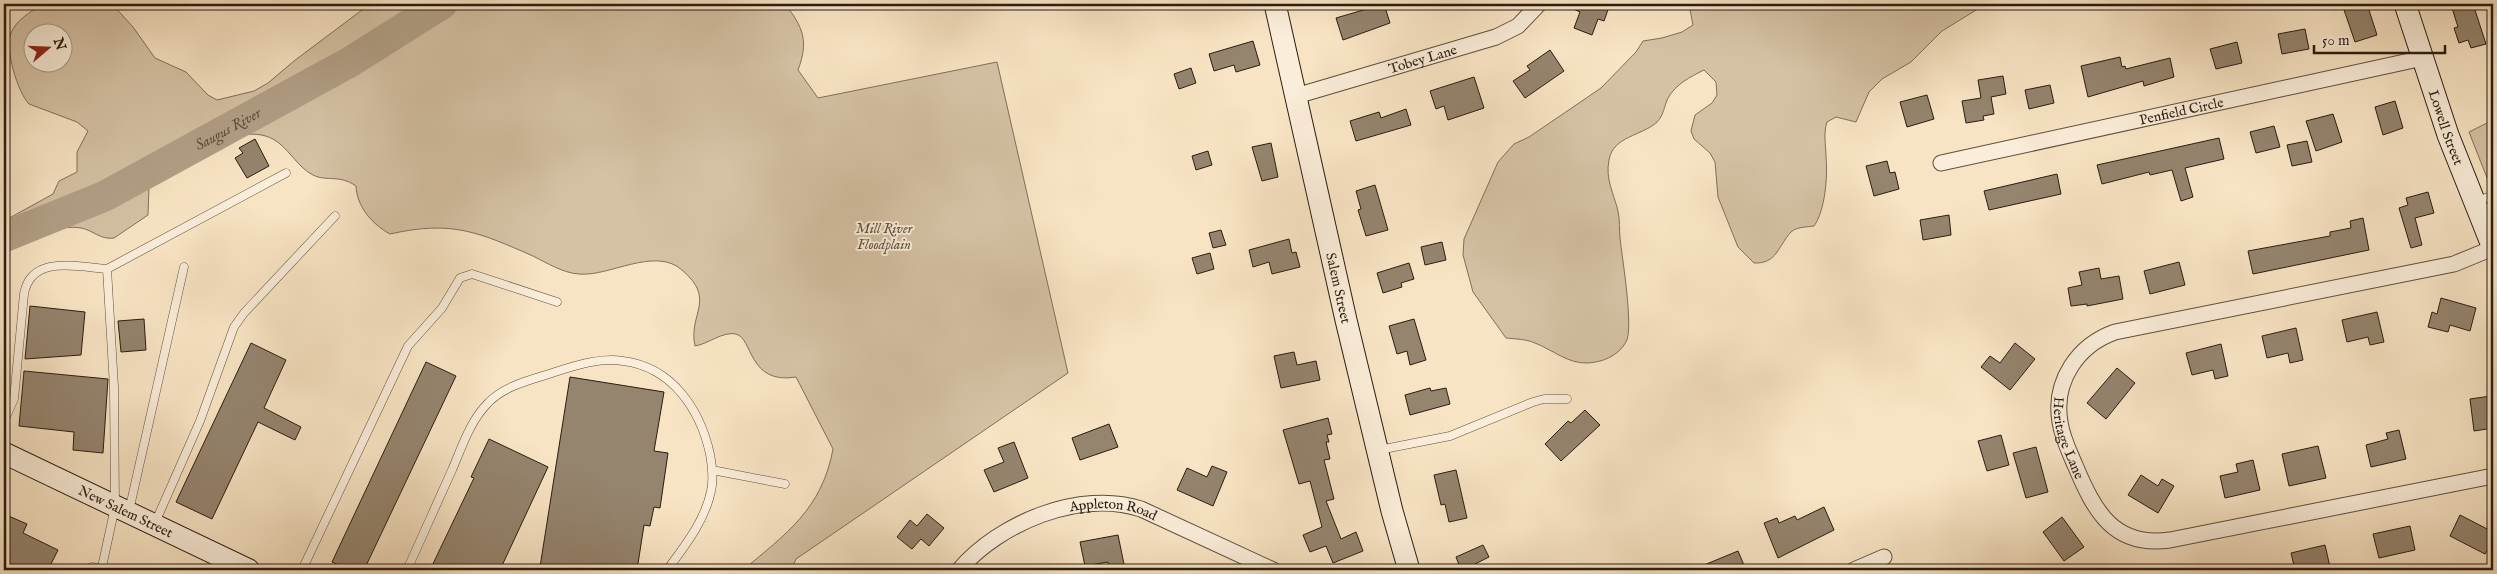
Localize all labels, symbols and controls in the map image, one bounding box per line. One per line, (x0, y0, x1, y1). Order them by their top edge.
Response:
north arrow (22, 22, 72, 72)
scale bar (2314, 22, 2446, 54)
text: 50 m (2322, 31, 2350, 50)
text: N (49, 34, 70, 53)
street label: Tobey Lane (1387, 41, 1460, 78)
street label: Lowell Street (2424, 88, 2467, 168)
street label: Penfield Circle (2138, 94, 2226, 130)
water label: Saugus River (192, 103, 265, 155)
park label: Mill River Floodplain (856, 220, 914, 254)
street label: Salem Street (1321, 251, 1355, 326)
street label: Heritage Lane (2049, 396, 2088, 483)
street label: New Salem Street (75, 482, 176, 542)
street label: Appleton Road (1067, 495, 1160, 525)

